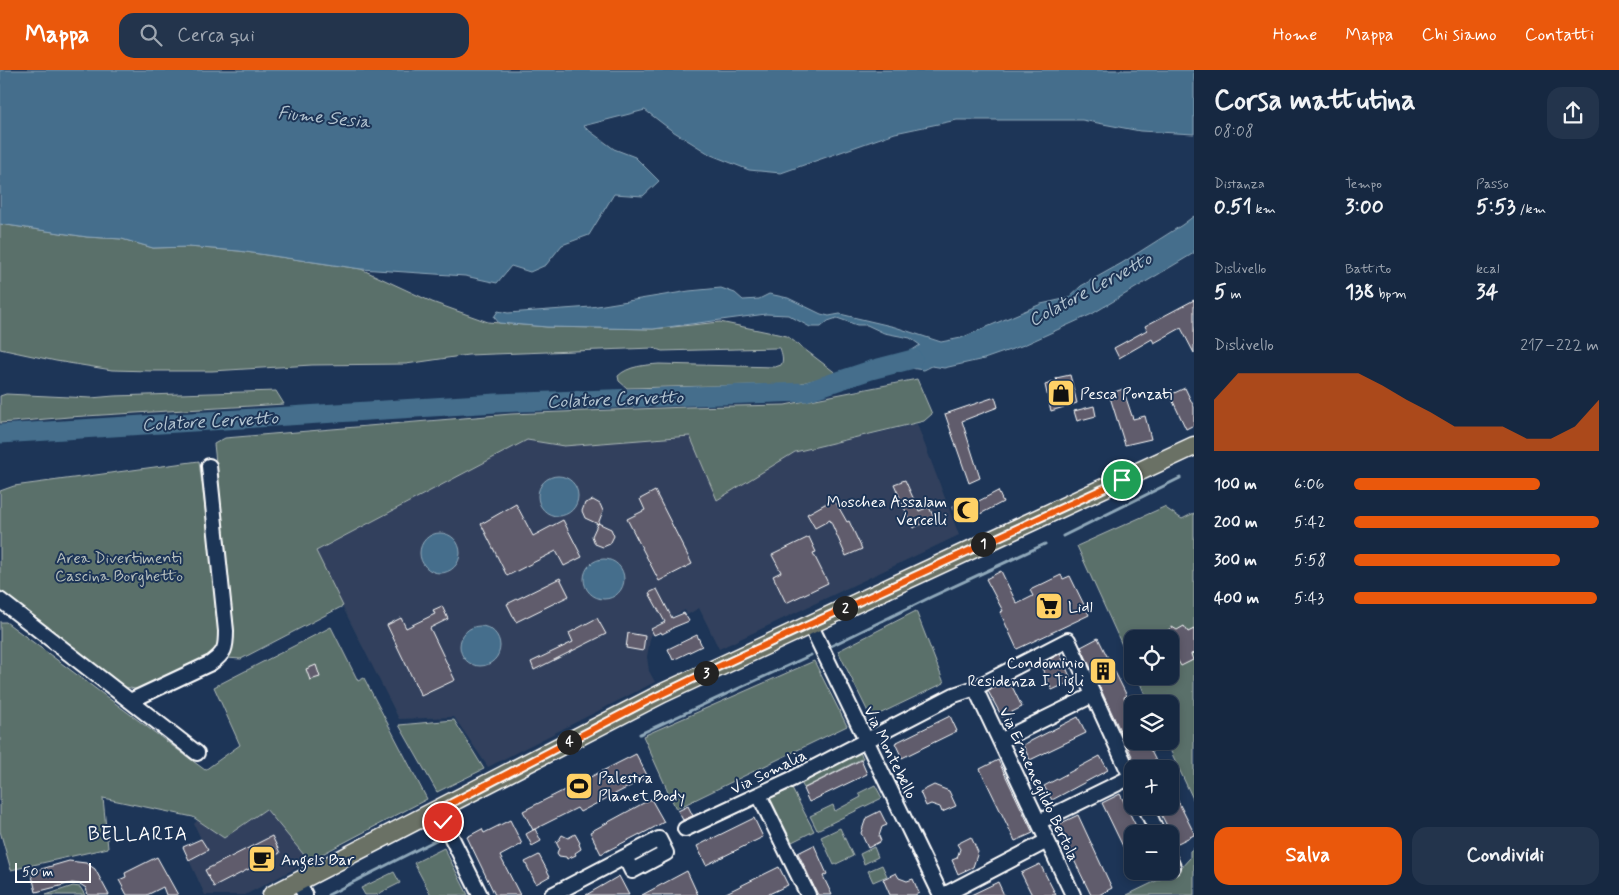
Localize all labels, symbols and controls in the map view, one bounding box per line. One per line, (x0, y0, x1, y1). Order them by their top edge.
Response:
search box (119, 13, 469, 58)
text: Mappa (25, 20, 89, 51)
icon: search (137, 21, 165, 49)
text: Cerca qui (177, 23, 255, 48)
text: Home (1273, 23, 1317, 47)
text: Mappa (1345, 23, 1394, 47)
text: Chi siamo (1422, 23, 1497, 47)
text: Contatti (1525, 23, 1594, 47)
text: Corsa mattutina (1214, 83, 1416, 120)
button: share (1547, 87, 1599, 139)
water label: Fiume Sesia (276, 101, 373, 135)
text: 08:08 (1214, 121, 1254, 142)
text: Distanza (1214, 175, 1265, 193)
text: Tempo (1345, 175, 1382, 193)
text: Passo (1476, 175, 1509, 193)
text: 0.51 (1214, 193, 1252, 221)
text: 3:00 (1345, 193, 1384, 221)
text: 5:53 (1476, 193, 1516, 221)
text: km (1252, 200, 1276, 218)
text: /km (1516, 200, 1546, 218)
water label: Colatore Cervetto (1024, 247, 1158, 333)
text: Dislivello (1214, 260, 1266, 278)
text: Battito (1345, 260, 1391, 278)
text: kcal (1476, 260, 1500, 278)
text: 5 (1214, 278, 1227, 306)
text: 138 (1345, 278, 1375, 306)
text: 34 (1476, 278, 1498, 306)
text: m (1227, 285, 1242, 303)
text: bpm (1375, 285, 1407, 303)
text: Dislivello (1214, 335, 1274, 356)
text: 217–222 m (1520, 335, 1599, 356)
shop icon: Pesca Ponzati (1046, 378, 1076, 408)
place label: Pesca Ponzati (1080, 384, 1172, 405)
water label: Colatore Cervetto (546, 386, 685, 414)
water label: Colatore Cervetto (141, 406, 280, 438)
pin (1101, 459, 1143, 501)
icon: arrive (1108, 466, 1136, 494)
text: 100 m (1214, 474, 1257, 495)
text: 6:06 (1294, 474, 1324, 495)
place label: Moschea Assalam Vercelli (827, 492, 947, 531)
mosque icon: Moschea Assalam Vercelli (951, 495, 981, 525)
text: 200 m (1214, 512, 1258, 533)
text: 5:42 (1294, 512, 1326, 533)
pin: 1 (970, 532, 996, 556)
text: 1 (980, 535, 987, 553)
park label: Area Divertimenti Cascina Borghetto (55, 548, 183, 587)
text: 300 m (1214, 550, 1257, 571)
text: 5:58 (1294, 550, 1326, 571)
text: 400 m (1214, 588, 1259, 609)
text: 5:43 (1294, 588, 1324, 609)
supermarket icon: Lidl (1034, 591, 1064, 621)
pin: 2 (832, 596, 858, 620)
place label: Lidl (1068, 597, 1093, 618)
text: 2 (842, 599, 849, 617)
map controls (1124, 630, 1179, 880)
button: locate (1124, 630, 1179, 685)
place label: Condominio Residenza I Tigli (967, 653, 1084, 693)
building icon: Condominio Residenza I Tigli (1088, 656, 1118, 686)
pin: 3 (694, 660, 718, 686)
text: 3 (703, 664, 710, 682)
button: layers (1124, 695, 1179, 750)
street label: Via Montebello (858, 703, 921, 803)
street label: Via Ermenegildo Bertola (994, 704, 1084, 865)
pin: 4 (556, 730, 582, 754)
text: 4 (565, 733, 574, 751)
street label: Via Somalia (727, 745, 810, 800)
button: + (1124, 760, 1179, 815)
place label: Palestra Planet Body (598, 768, 685, 807)
sports icon: Palestra Planet Body (564, 771, 594, 801)
pin (422, 801, 464, 843)
icon: check (429, 808, 457, 836)
district label: BELLARIA (88, 822, 188, 847)
button: − (1124, 825, 1179, 880)
button: Salva (1214, 827, 1402, 885)
button: Condividi (1412, 827, 1599, 885)
cafe icon: Angels Bar (247, 844, 277, 874)
place label: Angels Bar (281, 850, 355, 872)
scale bar (15, 860, 91, 883)
text: 50 m (22, 863, 53, 881)

